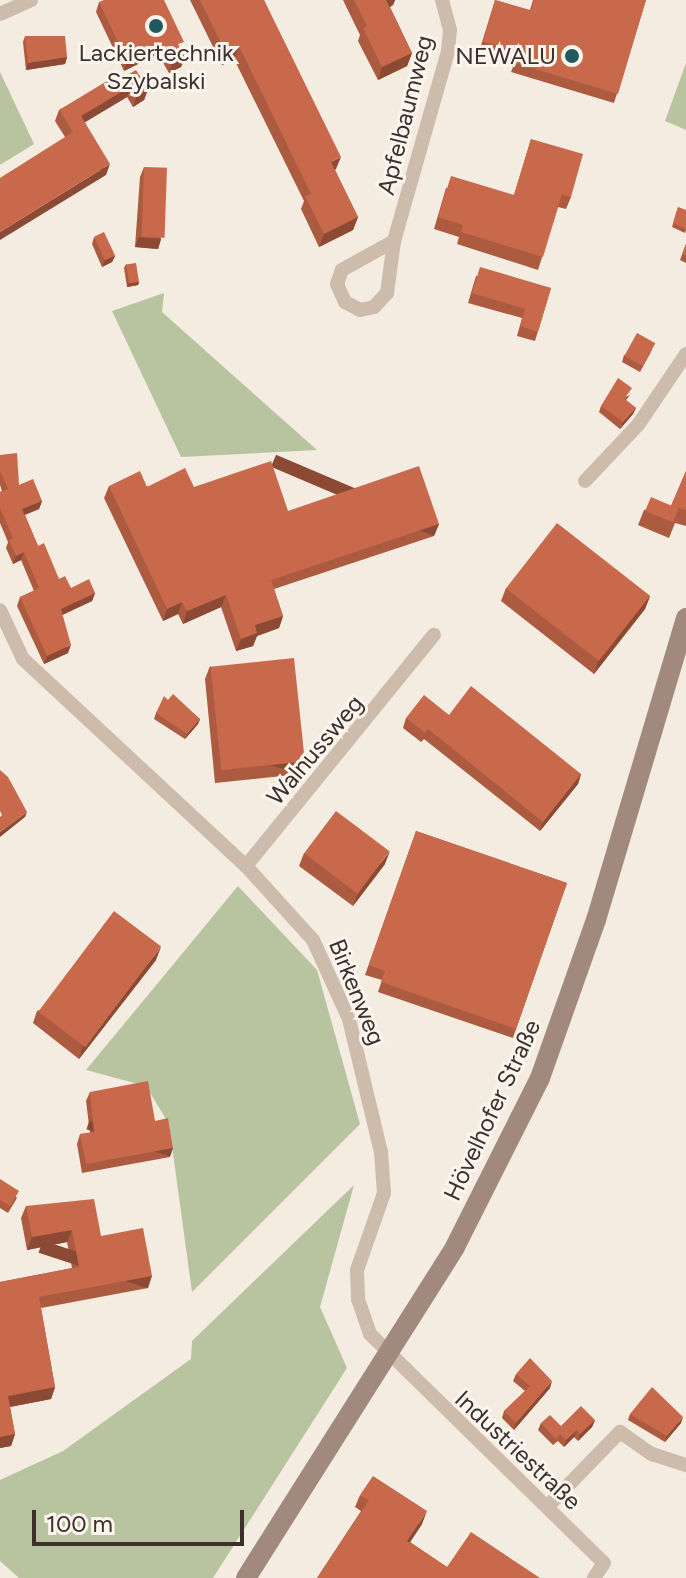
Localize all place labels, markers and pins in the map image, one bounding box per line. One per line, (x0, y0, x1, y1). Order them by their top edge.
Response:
marker: Lackiertechnik Szybalski (147, 17, 165, 35)
place label: Lackiertechnik Szybalski (78, 39, 234, 95)
place label: NEWALU (455, 42, 556, 70)
marker: NEWALU (563, 47, 581, 65)

